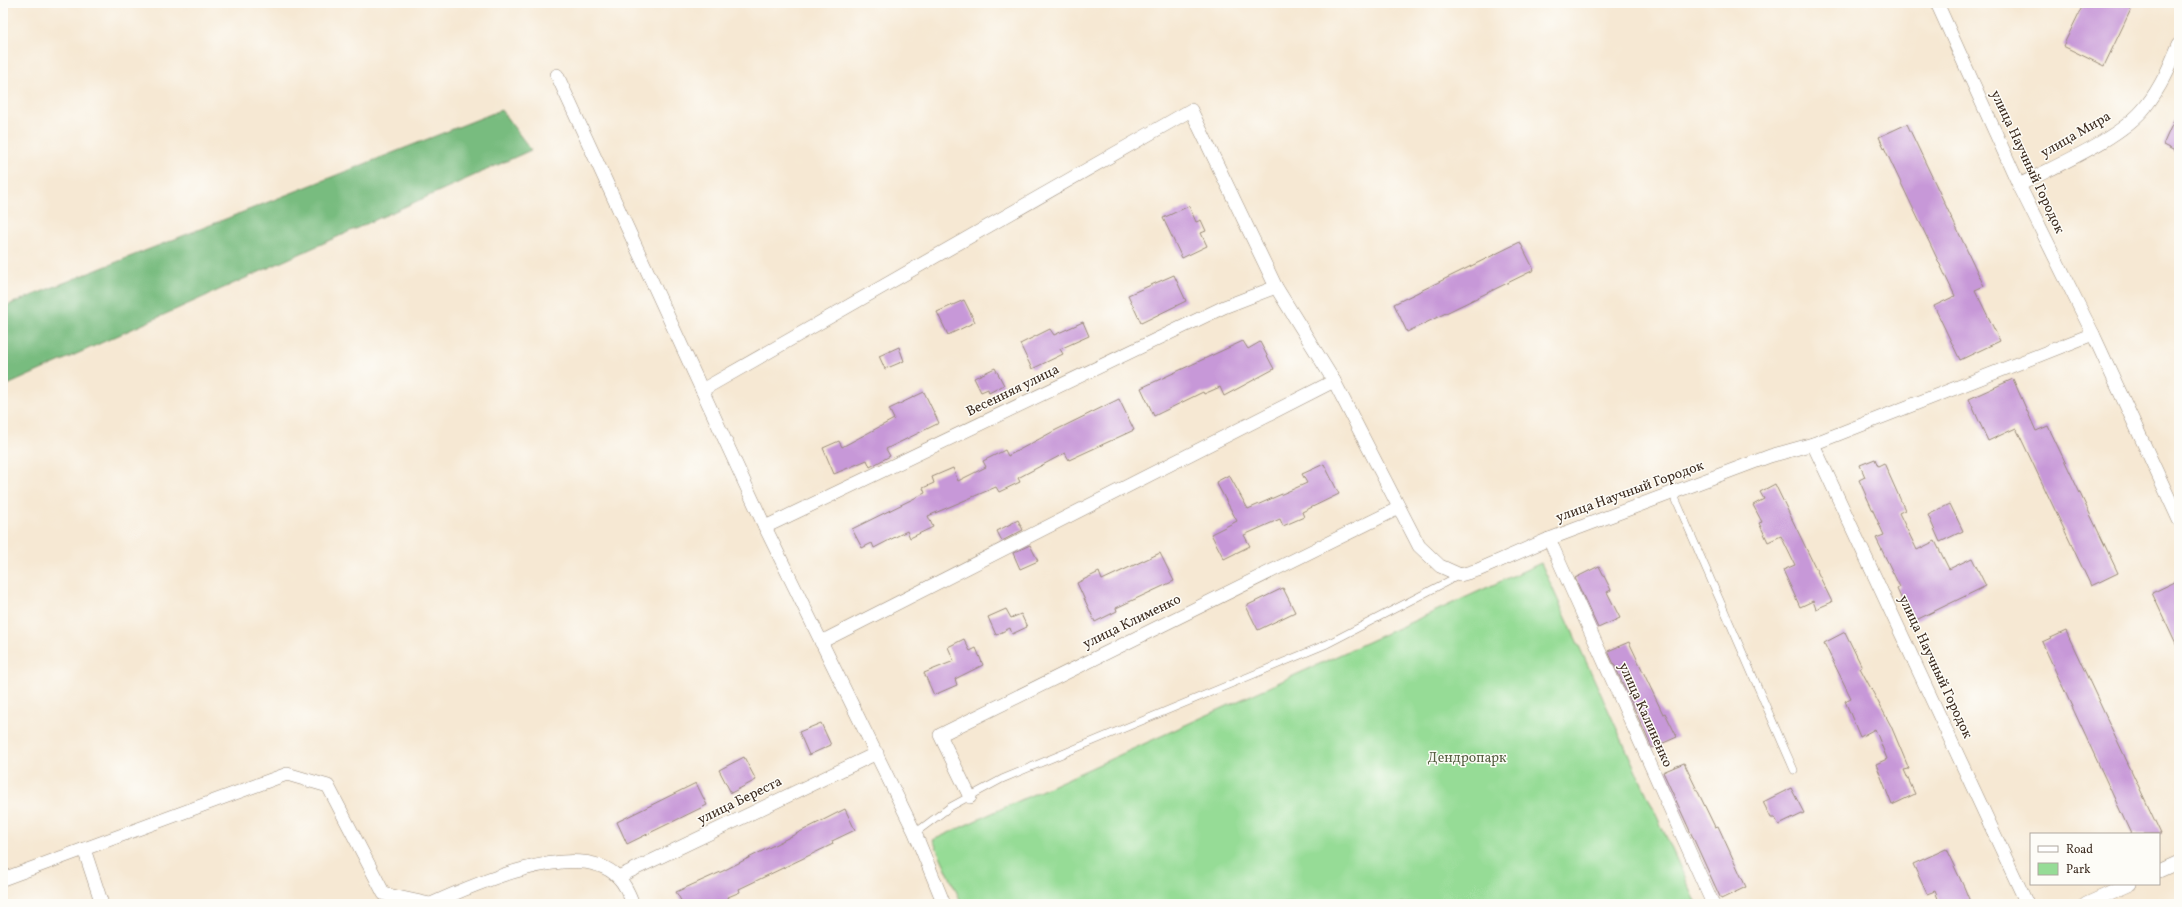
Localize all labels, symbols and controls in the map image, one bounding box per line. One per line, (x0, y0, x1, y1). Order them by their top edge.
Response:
street label: улица Научный Городок (1985, 87, 2069, 237)
street label: улица Мира (2037, 107, 2115, 163)
street label: Весенняя улица (963, 360, 1063, 422)
street label: улица Научный Городок (1553, 456, 1707, 528)
street label: улица Клименко (1080, 590, 1184, 654)
street label: улица Научный Городок (1893, 592, 1977, 742)
street label: улица Калиненко (1613, 660, 1677, 770)
park label: Дендропарк (1428, 749, 1507, 768)
street label: улица Береста (694, 772, 786, 830)
legend (2030, 833, 2160, 885)
text: Road (2066, 842, 2093, 858)
text: Park (2066, 862, 2091, 878)

